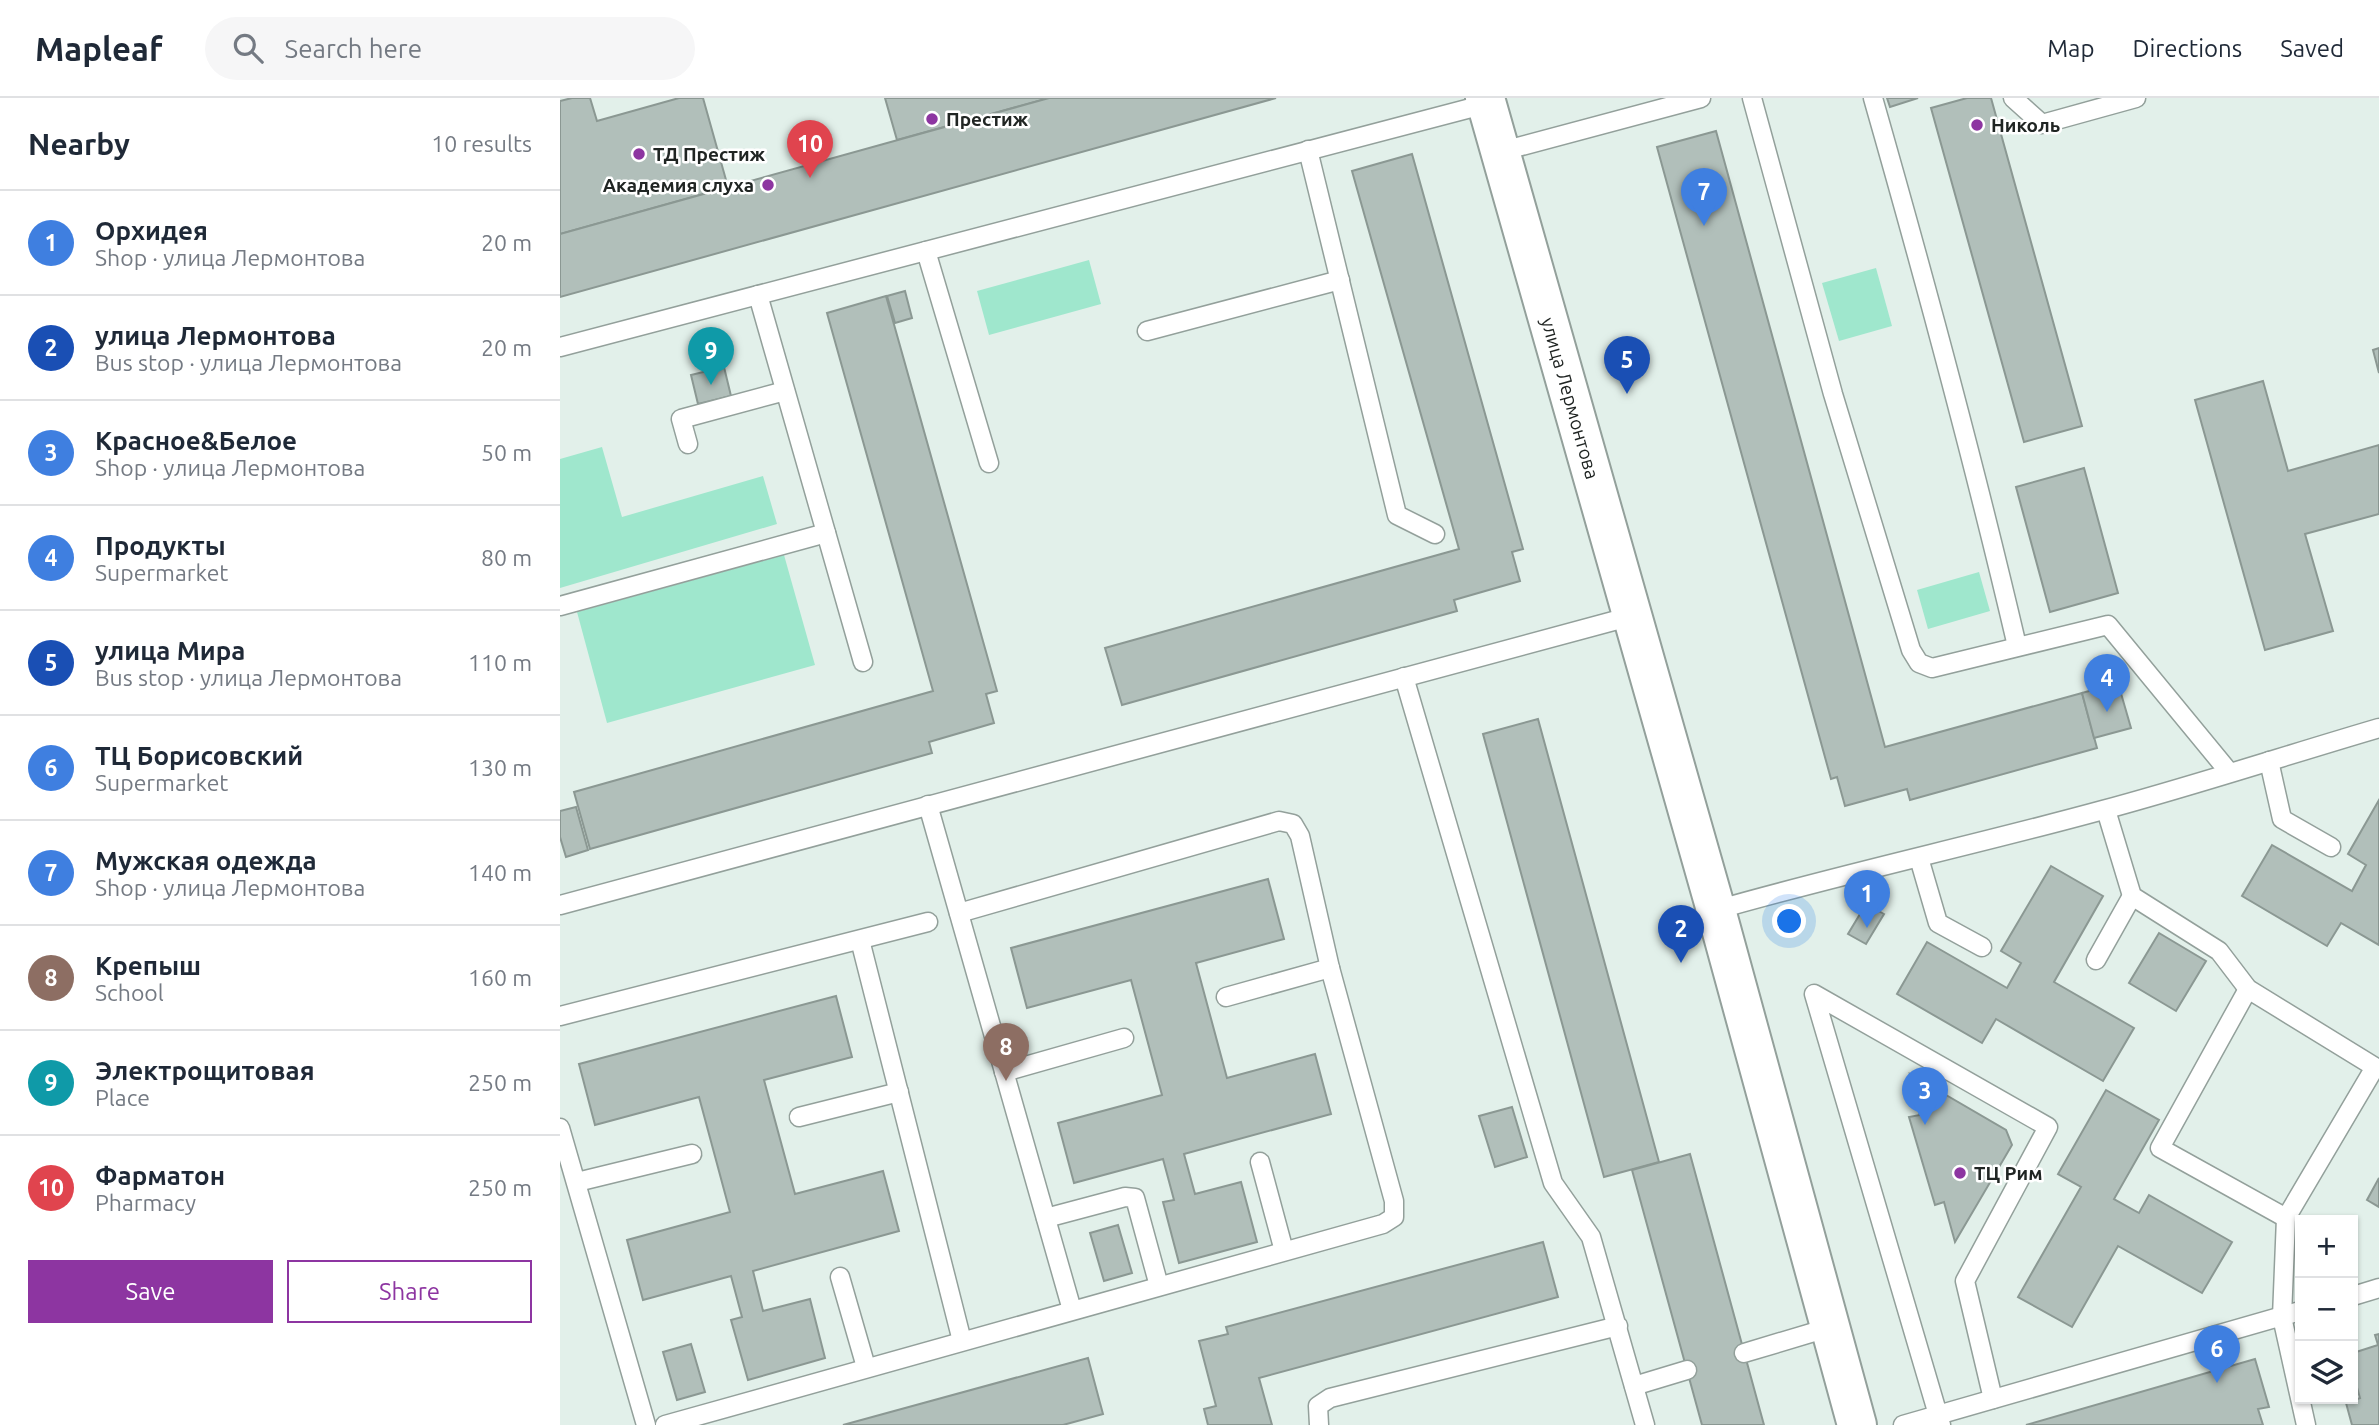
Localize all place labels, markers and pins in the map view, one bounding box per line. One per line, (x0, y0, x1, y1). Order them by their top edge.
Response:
place label: Престиж (946, 108, 1029, 130)
marker: Престиж (924, 111, 940, 127)
place label: Николь (1991, 114, 2060, 136)
marker: Николь (1969, 117, 1985, 133)
pin: 10 (787, 120, 833, 178)
place label: ТД Престиж (653, 143, 766, 165)
marker: ТД Престиж (631, 146, 647, 162)
pin: 7 (1681, 168, 1727, 226)
place label: Академия слуха (603, 174, 754, 196)
marker: Академия слуха (760, 177, 776, 193)
pin: 9 (688, 327, 734, 385)
pin: 5 (1604, 336, 1650, 394)
pin: 4 (2084, 654, 2130, 712)
pin: 1 (1844, 870, 1890, 928)
pin: 2 (1658, 905, 1704, 963)
pin: 8 (983, 1023, 1029, 1081)
pin: 3 (1902, 1067, 1948, 1125)
place label: ТЦ Рим (1974, 1162, 2042, 1184)
marker: ТЦ Рим (1952, 1165, 1968, 1181)
pin: 6 (2194, 1325, 2240, 1383)

